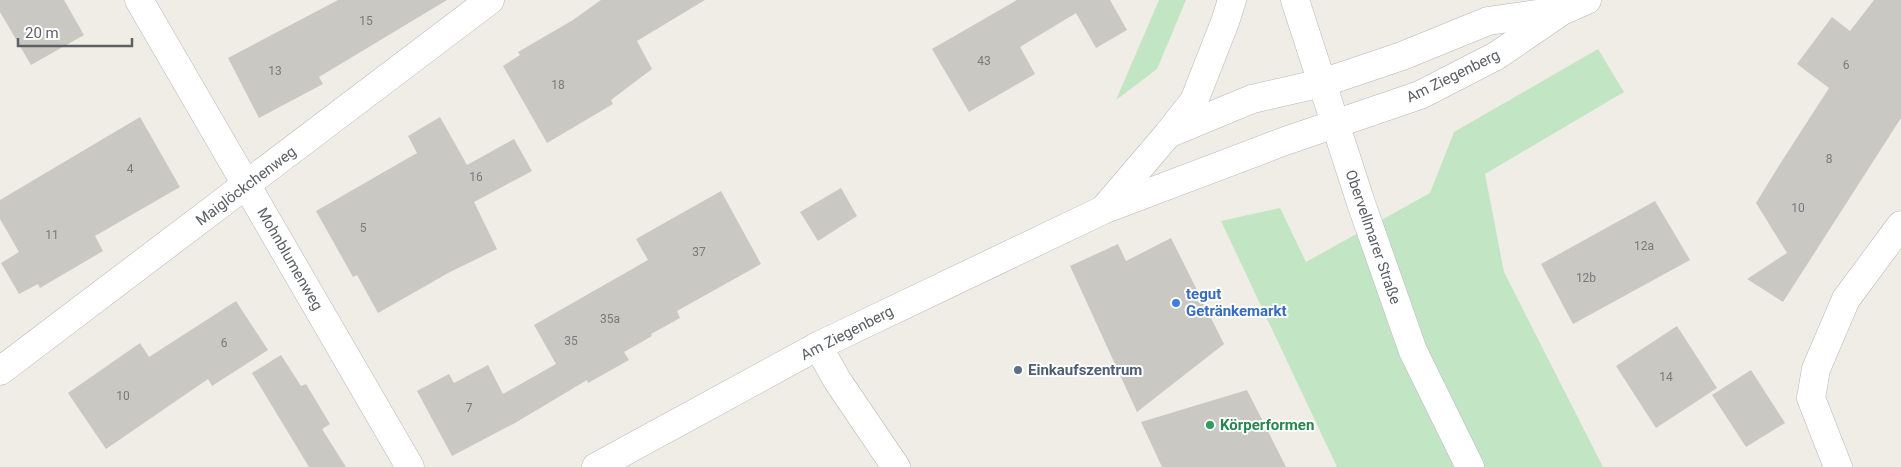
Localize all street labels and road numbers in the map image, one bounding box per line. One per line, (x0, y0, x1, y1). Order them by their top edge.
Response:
street label: Am Ziegenberg (1403, 46, 1503, 106)
street label: Maiglöckchenweg (192, 142, 300, 230)
street label: Obervellmarer Straße (1342, 167, 1404, 307)
street label: Mohnblumenweg (253, 204, 327, 314)
street label: Am Ziegenberg (798, 302, 896, 364)

